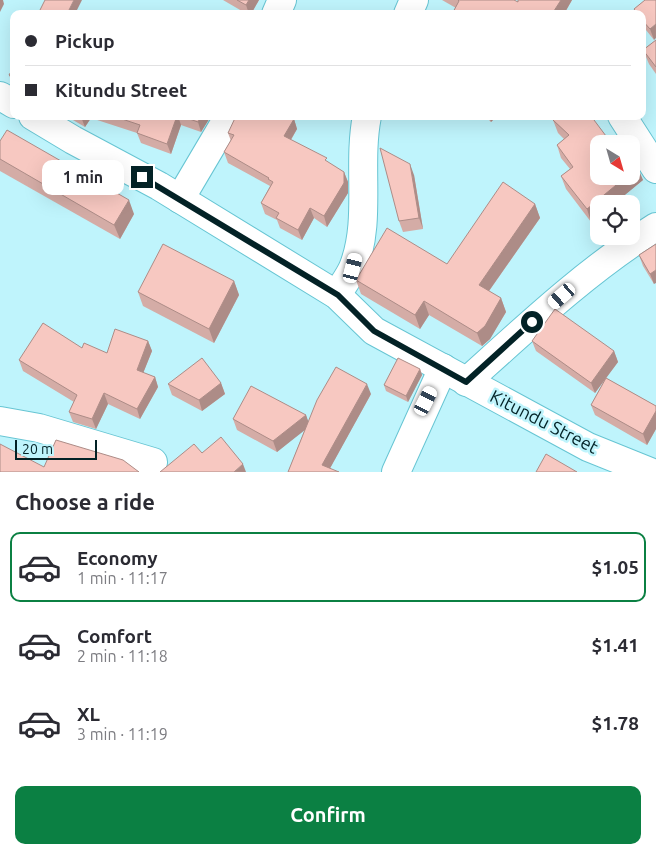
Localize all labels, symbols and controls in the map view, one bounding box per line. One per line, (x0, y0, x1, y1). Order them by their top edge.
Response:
text: Pickup (55, 30, 115, 52)
text: Kitundu Street (55, 79, 187, 101)
north arrow (590, 135, 640, 185)
map controls (590, 135, 640, 245)
callout: 1 min (42, 160, 124, 194)
route end (131, 166, 153, 188)
text: 1 min (63, 168, 103, 186)
button: locate (590, 195, 640, 245)
car (342, 252, 363, 284)
car (545, 280, 578, 312)
route start (521, 311, 543, 333)
car (412, 384, 439, 418)
street label: Kitundu Street (487, 385, 602, 457)
scale bar (15, 437, 98, 460)
text: 20 m (22, 441, 53, 457)
text: Choose a ride (15, 489, 155, 514)
icon: car (17, 545, 62, 590)
text: Economy (77, 547, 158, 569)
text: $1.05 (591, 556, 639, 578)
text: 1 min · 11:17 (77, 569, 168, 587)
icon: car (17, 623, 62, 668)
text: Comfort (77, 625, 152, 647)
text: $1.41 (591, 634, 639, 656)
text: 2 min · 11:18 (77, 647, 168, 665)
icon: car (17, 701, 62, 746)
text: XL (77, 703, 100, 725)
text: $1.78 (591, 712, 639, 734)
text: 3 min · 11:19 (77, 725, 168, 743)
button: Confirm (15, 786, 641, 844)

